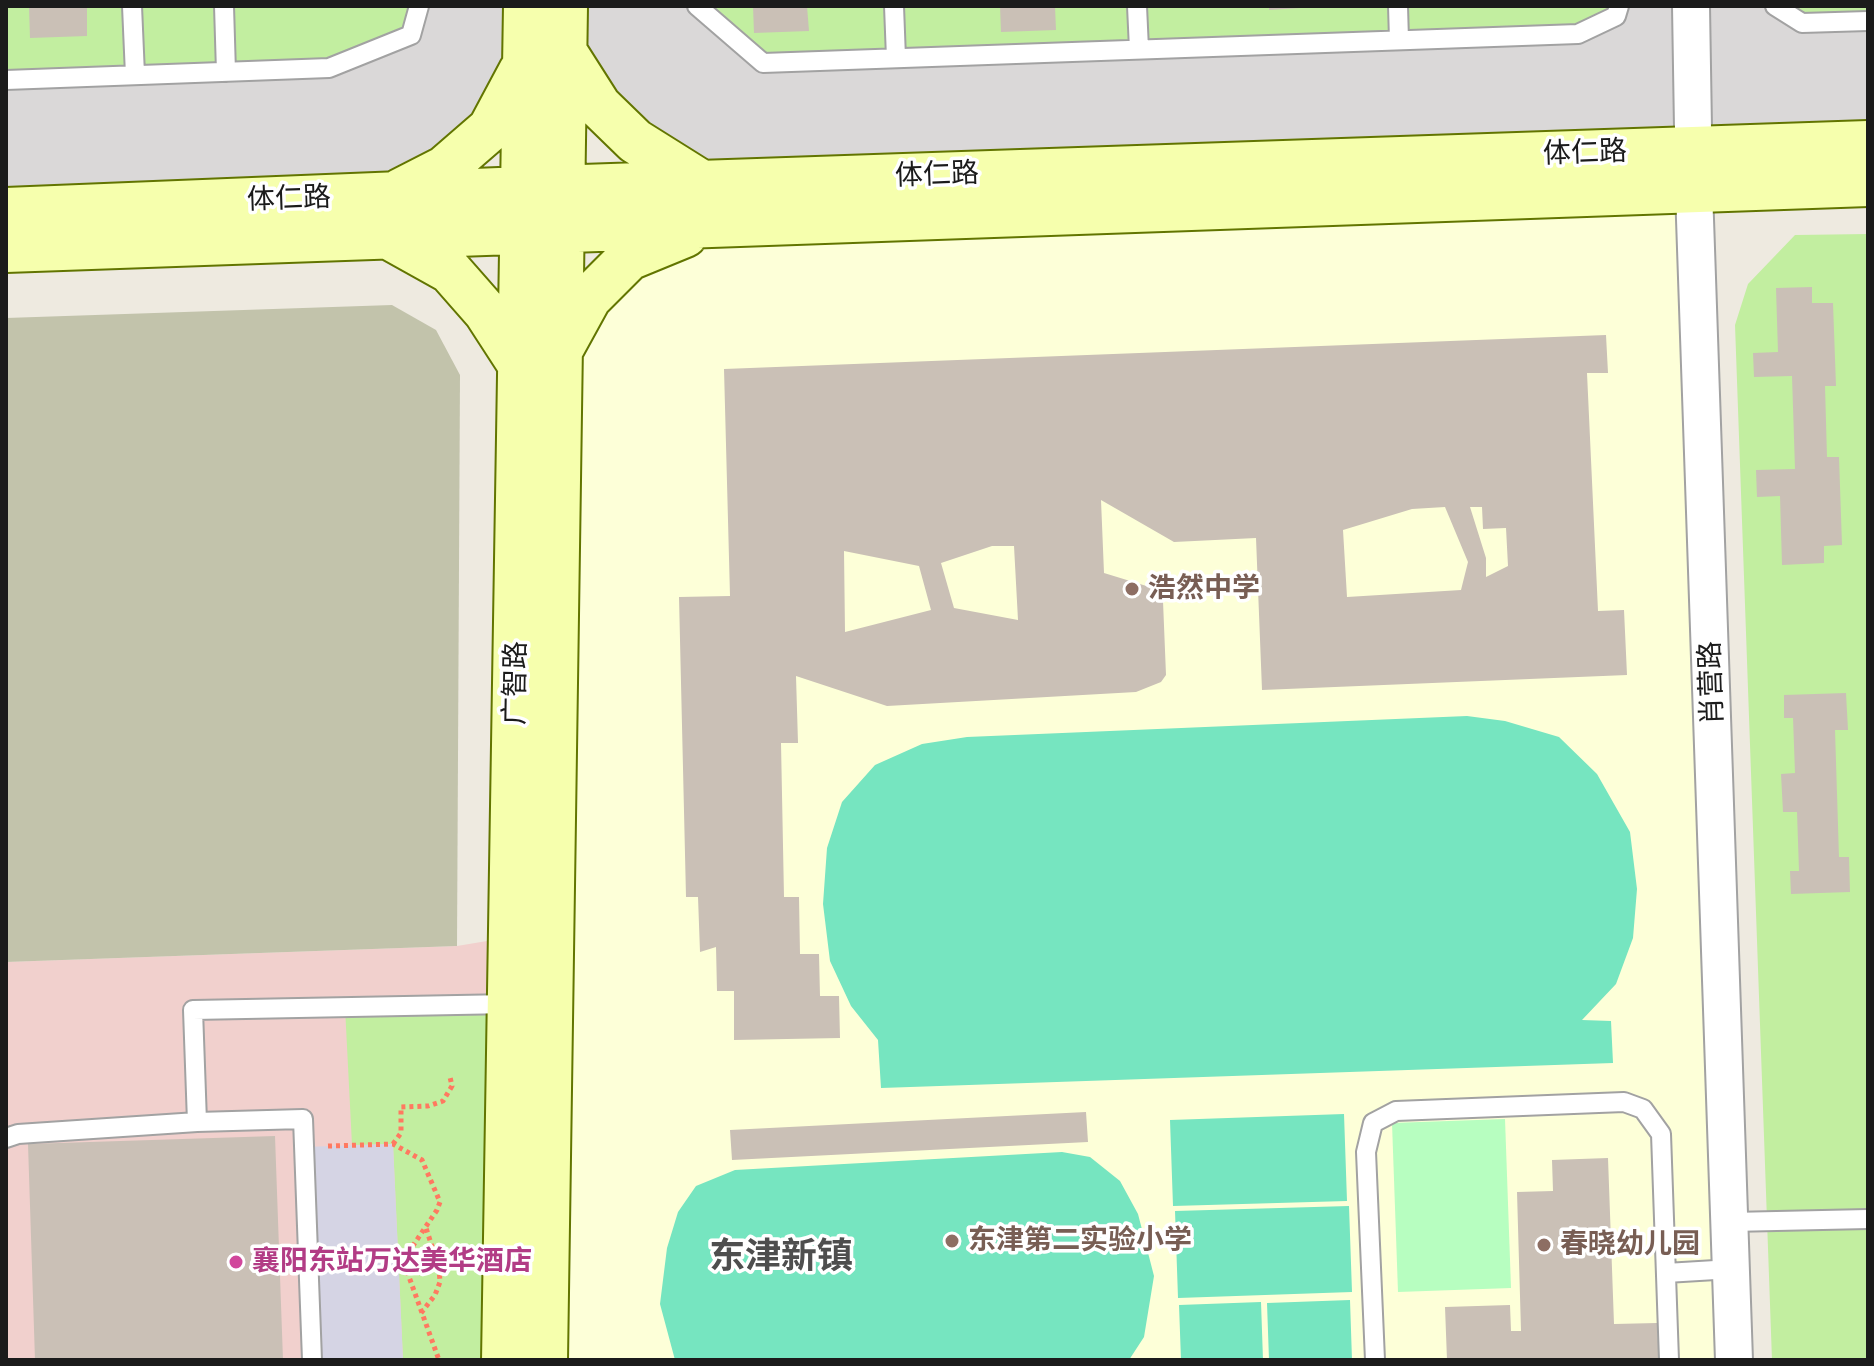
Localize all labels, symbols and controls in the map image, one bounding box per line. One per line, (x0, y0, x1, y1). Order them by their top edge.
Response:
street label: 体仁路 (1542, 135, 1628, 171)
street label: 体仁路 (894, 157, 980, 193)
street label: 体仁路 (246, 181, 332, 217)
place label: 浩然中学 (1148, 572, 1260, 606)
marker: 浩然中学 (1123, 580, 1141, 598)
street label: 肖营路 (1694, 640, 1730, 726)
street label: 广智路 (498, 641, 534, 725)
place label: 东津第二实验小学 (968, 1224, 1192, 1258)
place label: 春晓幼儿园 (1560, 1228, 1700, 1262)
marker: 东津第二实验小学 (943, 1232, 961, 1250)
district label: 东津新镇 (709, 1235, 853, 1279)
marker: 春晓幼儿园 (1535, 1236, 1553, 1254)
place label: 襄阳东站万达美华酒店 (252, 1245, 532, 1279)
marker: 襄阳东站万达美华酒店 (227, 1253, 245, 1271)

